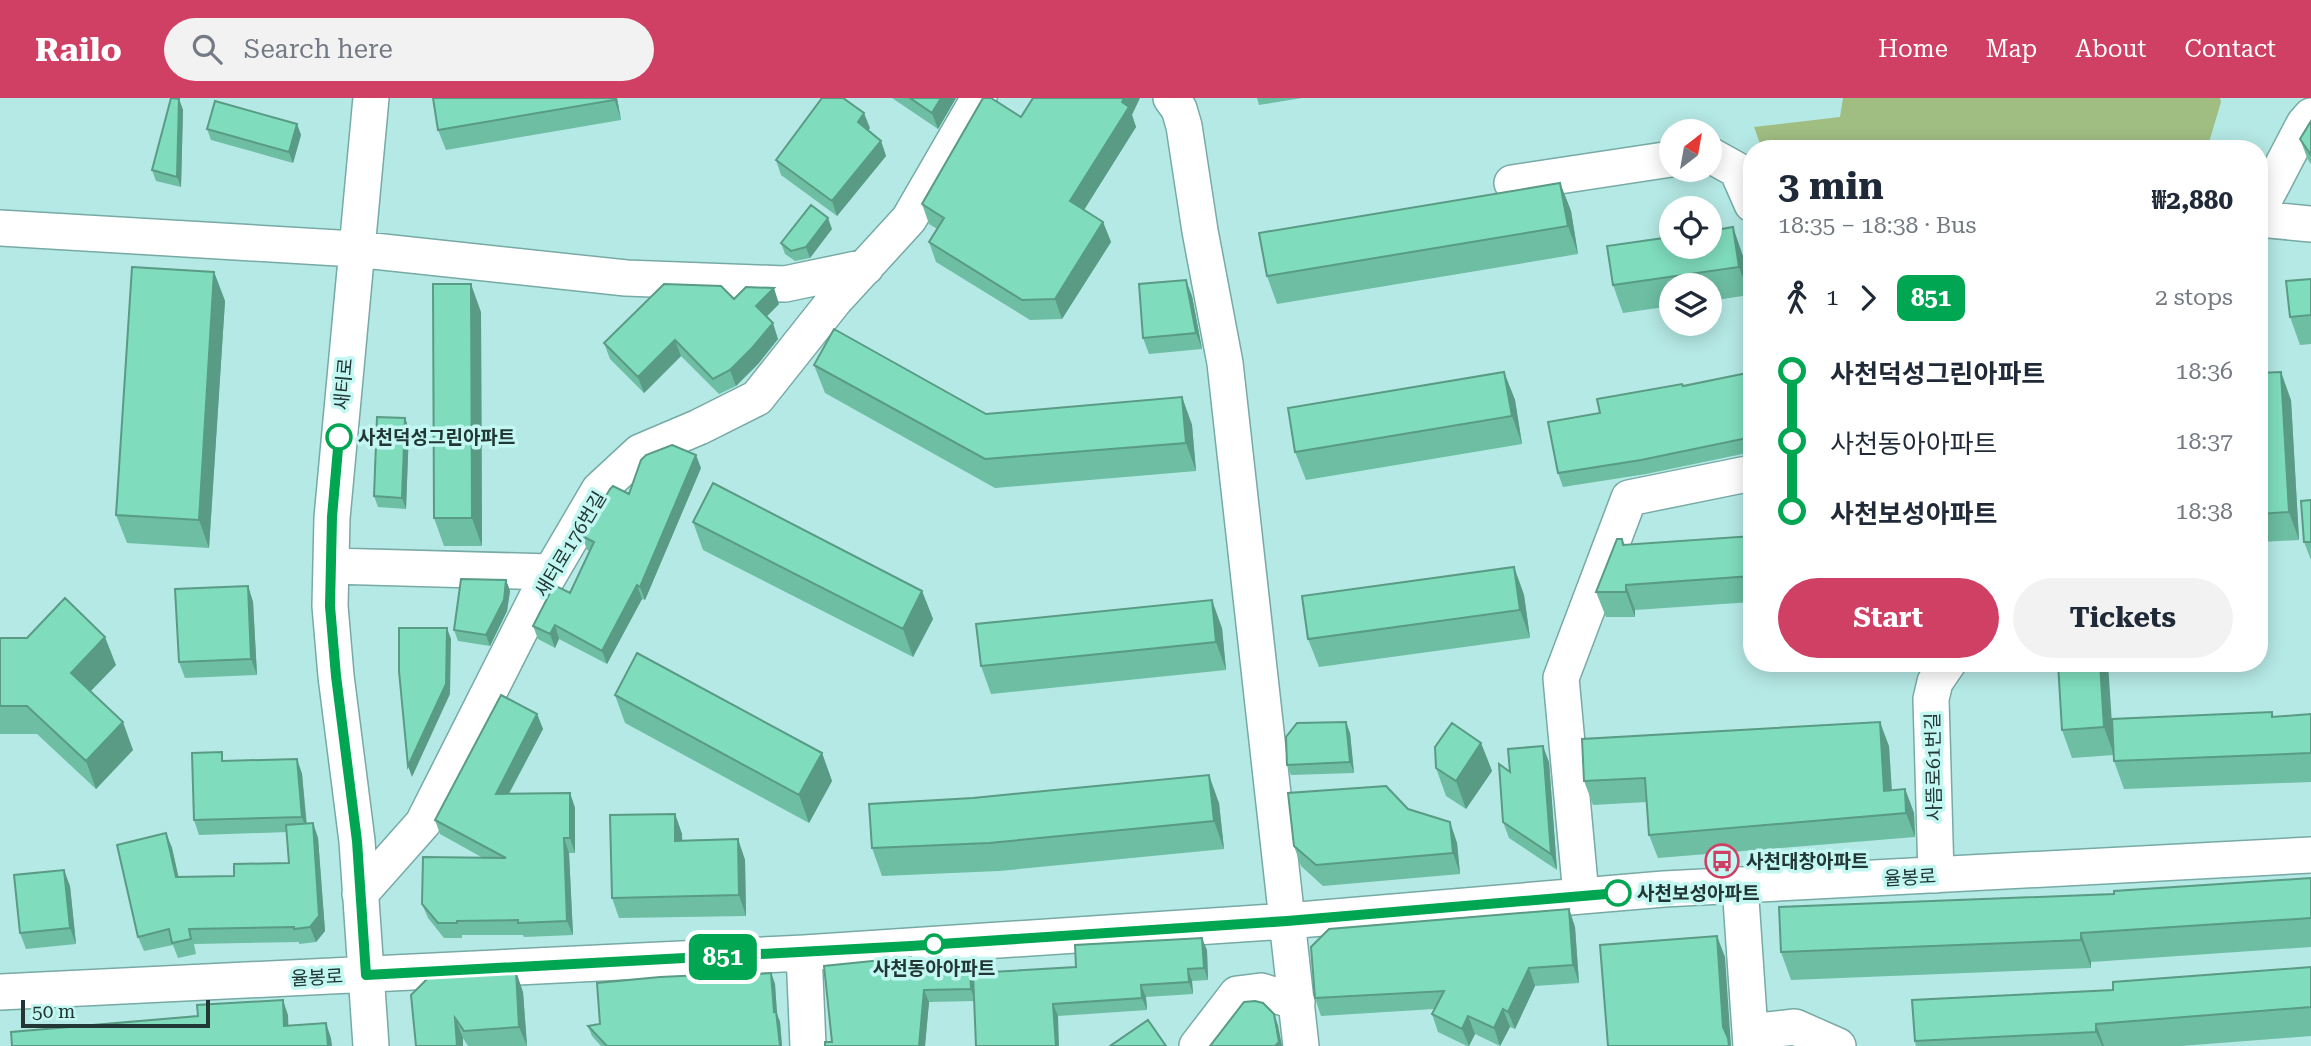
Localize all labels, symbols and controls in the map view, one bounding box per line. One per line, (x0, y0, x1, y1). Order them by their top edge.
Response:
search box (164, 18, 654, 81)
text: Railo (35, 30, 122, 69)
icon: search (188, 30, 226, 68)
text: Search here (244, 34, 393, 64)
text: Home (1878, 35, 1948, 63)
text: Map (1986, 35, 2037, 63)
text: About (2075, 35, 2146, 63)
text: Contact (2184, 35, 2276, 63)
north arrow (1659, 119, 1722, 182)
map controls (1659, 119, 1722, 336)
text: 3 min (1778, 164, 1884, 208)
text: ₩2,880 (2152, 185, 2233, 215)
button: locate (1659, 196, 1722, 259)
text: 18:35 – 18:38 · Bus (1778, 212, 1976, 239)
button: layers (1659, 273, 1722, 336)
icon: walk (1778, 279, 1816, 317)
icon: forward (1849, 279, 1887, 317)
text: 1 (1826, 284, 1839, 311)
text: 851 (1911, 284, 1951, 312)
text: 2 stops (2155, 284, 2233, 311)
street label: 새터로 (330, 357, 357, 411)
text: 18:36 (2176, 358, 2233, 385)
text: 사천덕성그린아파트 (1830, 359, 2045, 389)
marker: 사천덕성그린아파트 (326, 424, 352, 450)
place label: 사천덕성그린아파트 (358, 426, 515, 449)
text: 18:37 (2176, 428, 2233, 455)
text: 사천동아아파트 (1830, 429, 1997, 459)
street label: 새터로176번길 (530, 487, 611, 601)
text: 18:38 (2176, 498, 2233, 525)
text: 사천보성아파트 (1830, 499, 1997, 529)
button: Start (1778, 578, 1999, 658)
button: Tickets (2013, 578, 2233, 658)
street label: 사뜸로61번길 (1921, 712, 1946, 822)
bus stop icon: 사천대창아파트 (1703, 842, 1741, 880)
place label: 사천대창아파트 (1746, 850, 1868, 873)
street label: 율봉로 (1883, 865, 1937, 890)
marker: 사천보성아파트 (1605, 880, 1631, 906)
place label: 사천보성아파트 (1637, 882, 1759, 905)
line badge: 851 (683, 934, 763, 980)
marker: 사천동아아파트 (924, 934, 944, 954)
text: 851 (703, 943, 743, 971)
place label: 사천동아아파트 (873, 957, 995, 980)
street label: 율봉로 (290, 965, 344, 990)
scale bar (21, 997, 210, 1029)
text: 50 m (32, 1000, 75, 1023)

